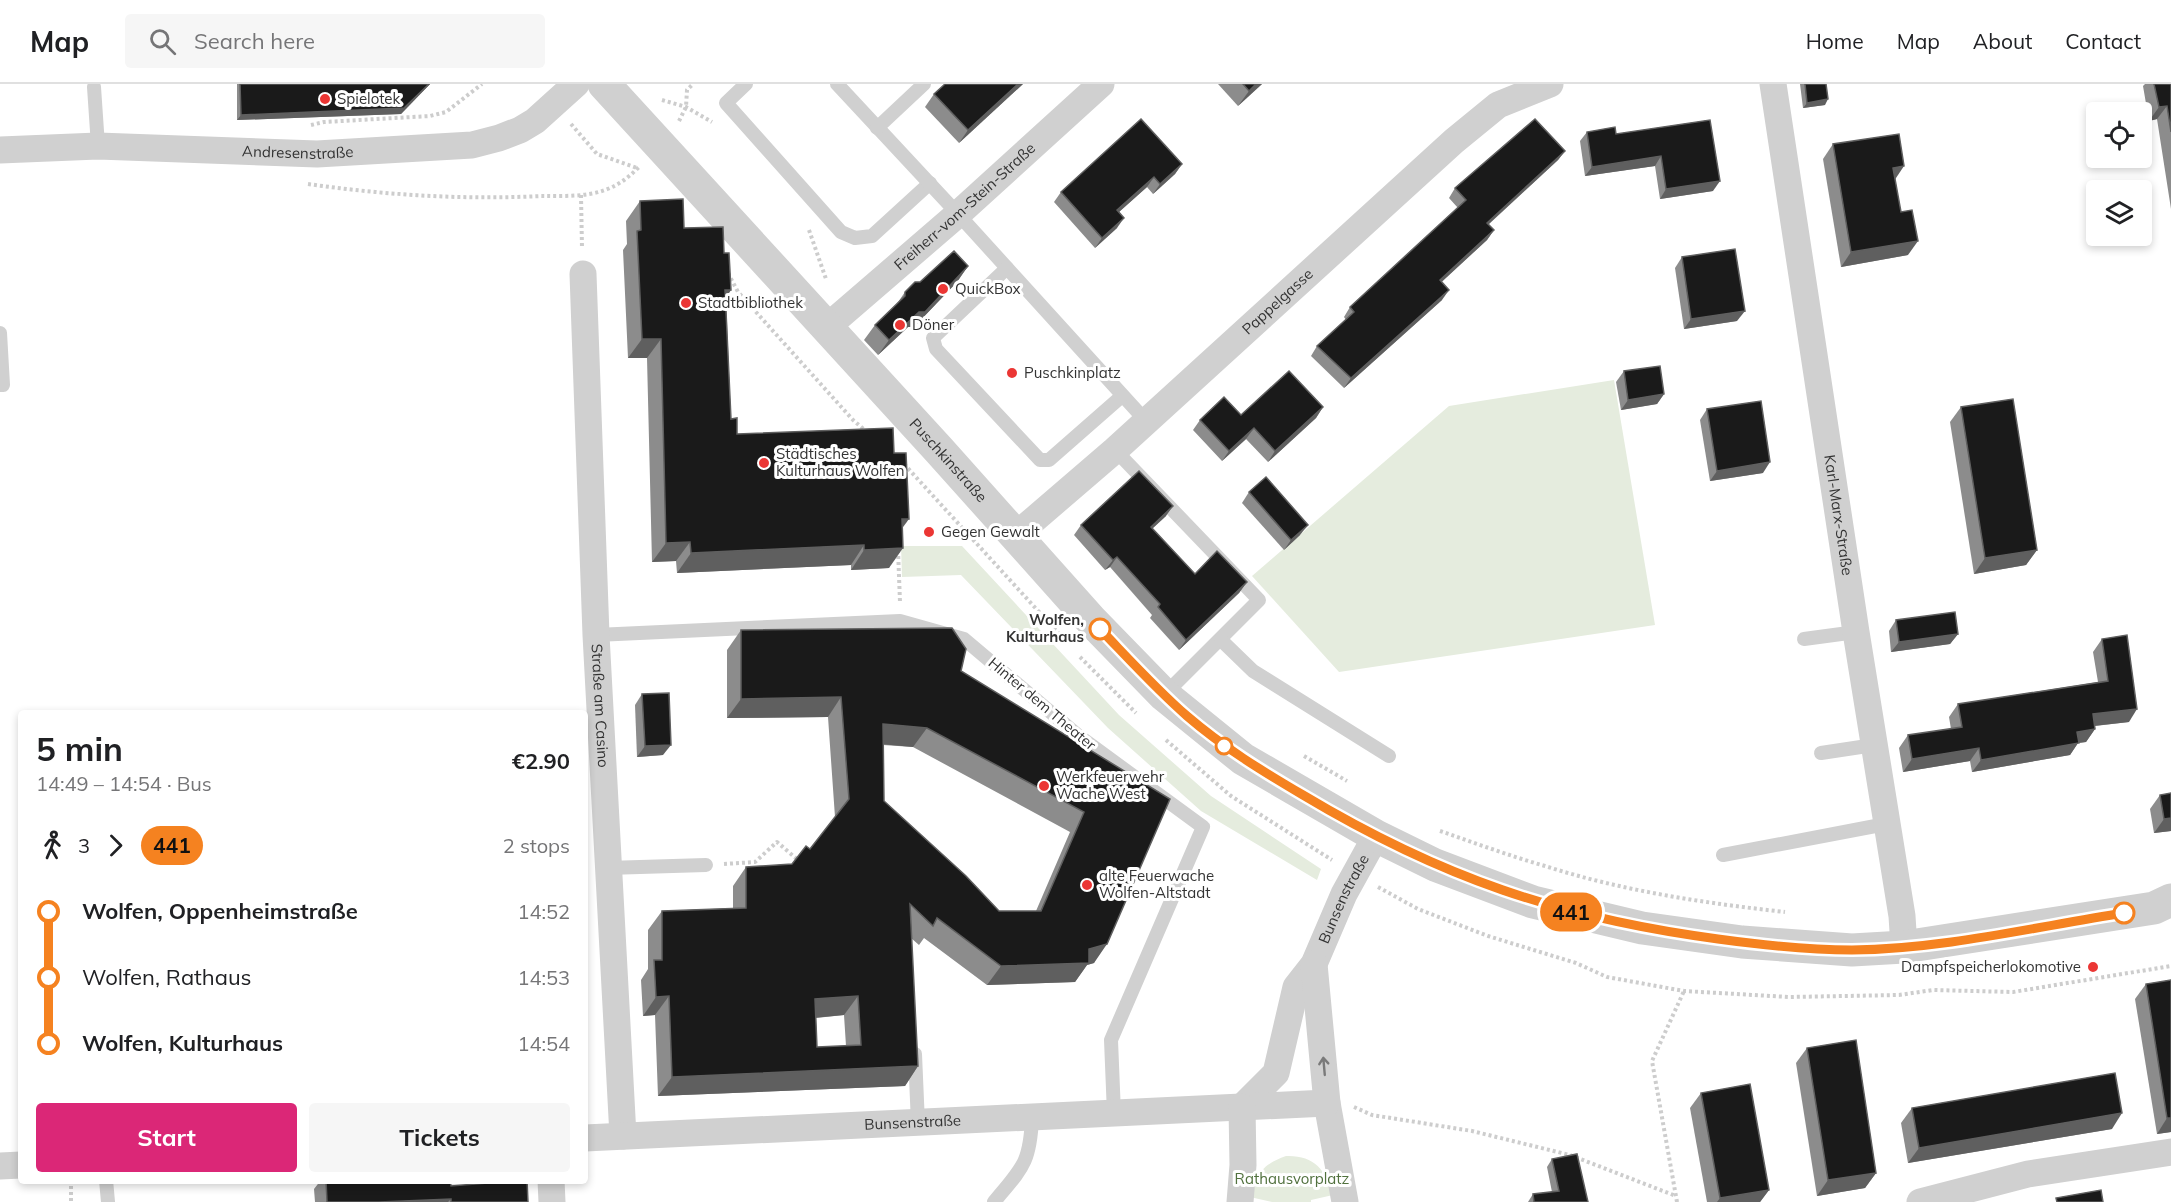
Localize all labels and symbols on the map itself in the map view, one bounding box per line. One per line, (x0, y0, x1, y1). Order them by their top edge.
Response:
place label: Spielotek (337, 89, 400, 108)
marker: Spielotek (318, 92, 332, 106)
street label: Freiherr-vom-Stein-Straße (890, 138, 1039, 274)
street label: Andresenstraße (242, 141, 354, 163)
street label: Pappelgasse (1238, 264, 1317, 338)
place label: QuickBox (955, 279, 1021, 298)
marker: QuickBox (936, 282, 950, 296)
place label: Stadtbibliothek (698, 293, 803, 312)
marker: Stadtbibliothek (679, 296, 693, 310)
place label: Döner (912, 315, 955, 334)
marker: Döner (893, 318, 907, 332)
place label: Puschkinplatz (1024, 363, 1121, 382)
marker: Puschkinplatz (1005, 366, 1019, 380)
street label: Puschkinstraße (906, 414, 991, 506)
place label: Städtisches Kulturhaus Wolfen (776, 444, 904, 480)
street label: Karl-Marx-Straße (1820, 453, 1857, 577)
marker: Städtisches Kulturhaus Wolfen (757, 456, 771, 470)
place label: Gegen Gewalt (941, 522, 1040, 541)
marker: Gegen Gewalt (922, 525, 936, 539)
place label: Wolfen, Kulturhaus (1006, 610, 1084, 646)
marker: Wolfen, Kulturhaus (1089, 618, 1111, 640)
street label: Straße am Casino (587, 643, 613, 768)
street label: Hinter dem Theater (985, 653, 1100, 755)
unlabelled marker (1215, 737, 1233, 755)
place label: Werkfeuerwehr Wache West (1056, 767, 1165, 803)
marker: Werkfeuerwehr Wache West (1037, 779, 1051, 793)
street label: Bunsenstraße (1314, 851, 1373, 946)
place label: alte Feuerwache Wolfen-Altstadt (1099, 866, 1214, 902)
marker: alte Feuerwache Wolfen-Altstadt (1080, 878, 1094, 892)
line badge: 441 (1536, 892, 1606, 932)
unlabelled marker (2113, 902, 2135, 924)
place label: Dampfspeicherlokomotive (1901, 957, 2081, 976)
marker: Dampfspeicherlokomotive (2086, 960, 2100, 974)
one-way arrow (1318, 1057, 1329, 1077)
street label: Bunsenstraße (864, 1110, 961, 1134)
park label: Rathausvorplatz (1235, 1169, 1350, 1188)

